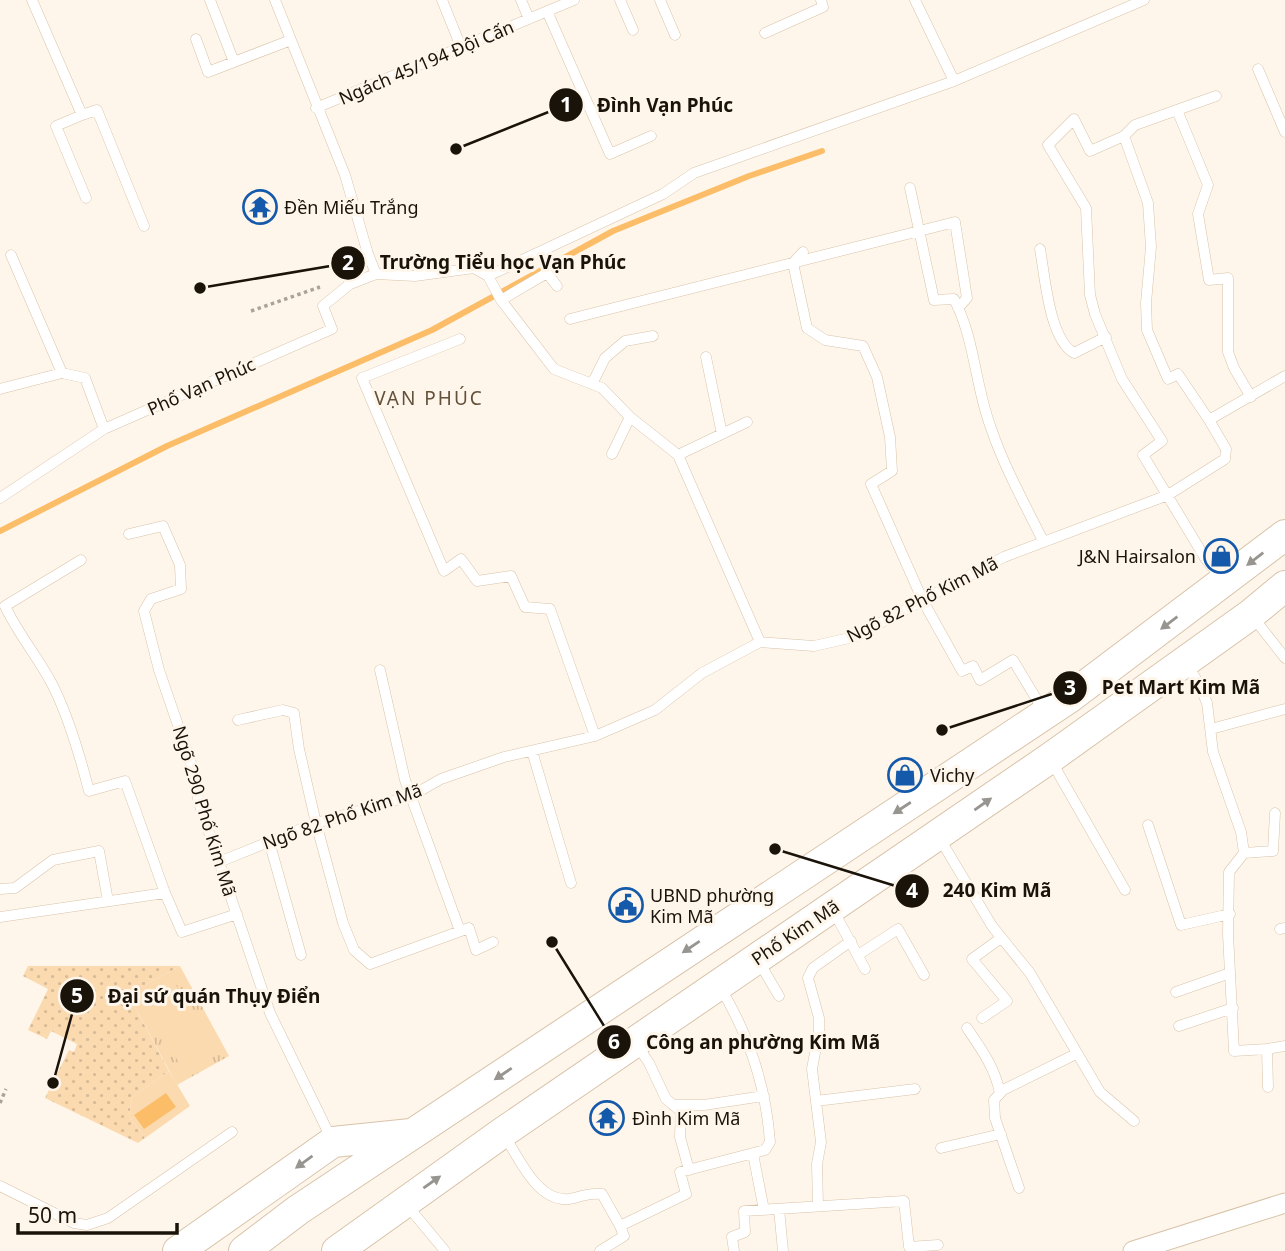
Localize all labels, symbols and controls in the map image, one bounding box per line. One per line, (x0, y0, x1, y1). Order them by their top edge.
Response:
street label: Ngách 45/194 Đội Cấn (335, 14, 517, 110)
callout: Đình Vạn Phúc (548, 85, 748, 125)
text: 1 (560, 90, 572, 118)
text: Đình Vạn Phúc (597, 92, 733, 118)
temple icon: Đền Miếu Trắng (241, 188, 279, 226)
place label: Đền Miếu Trắng (284, 195, 419, 219)
callout: Trường Tiểu học Vạn Phúc (331, 243, 640, 283)
text: 2 (342, 248, 354, 276)
text: Trường Tiểu học Vạn Phúc (380, 249, 626, 275)
street label: Phố Vạn Phúc (143, 351, 259, 420)
district label: VẠN PHÚC (374, 385, 484, 411)
shop icon: J&N Hairsalon (1202, 537, 1240, 575)
place label: J&N Hairsalon (1077, 544, 1196, 568)
street label: Ngõ 82 Phố Kim Mã (842, 550, 1002, 648)
one-way arrow (1246, 551, 1264, 566)
one-way arrow (1160, 616, 1179, 630)
callout: Pet Mart Kim Mã (1053, 668, 1274, 708)
text: 3 (1064, 673, 1076, 701)
text: Pet Mart Kim Mã (1102, 674, 1260, 700)
street label: Ngõ 290 Phố Kim Mã (168, 723, 242, 899)
shop icon: Vichy (886, 756, 924, 794)
place label: Vichy (930, 763, 975, 787)
street label: Ngõ 82 Phố Kim Mã (259, 777, 425, 855)
one-way arrow (974, 797, 992, 811)
one-way arrow (892, 801, 911, 814)
callout: 240 Kim Mã (894, 871, 1066, 911)
text: 4 (906, 876, 918, 904)
text: 240 Kim Mã (943, 877, 1051, 903)
place label: UBND phường Kim Mã (650, 883, 774, 928)
public building icon: UBND phường Kim Mã (607, 886, 645, 924)
street label: Phố Kim Mã (746, 894, 844, 970)
one-way arrow (681, 940, 701, 953)
callout: Đại sứ quán Thụy Điển (59, 976, 335, 1016)
text: 5 (71, 981, 83, 1009)
text: Đại sứ quán Thụy Điển (108, 983, 320, 1009)
callout: Công an phường Kim Mã (597, 1022, 894, 1062)
text: 6 (608, 1027, 620, 1055)
text: Công an phường Kim Mã (646, 1029, 880, 1055)
one-way arrow (494, 1067, 512, 1081)
temple icon: Đình Kim Mã (588, 1099, 626, 1137)
place label: Đình Kim Mã (632, 1106, 740, 1130)
one-way arrow (295, 1155, 314, 1169)
one-way arrow (423, 1175, 441, 1189)
scale bar (18, 1192, 177, 1236)
text: 50 m (28, 1201, 77, 1229)

